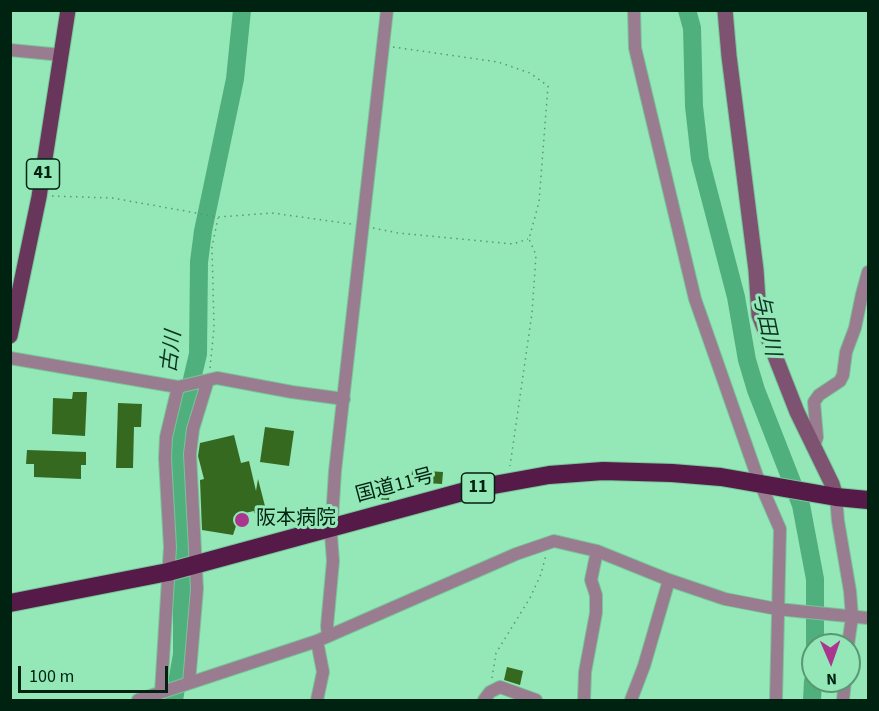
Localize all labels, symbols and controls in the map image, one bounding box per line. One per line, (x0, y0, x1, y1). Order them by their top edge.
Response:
road number: 41 (26, 159, 60, 189)
water label: 与田川 (746, 292, 784, 358)
water label: 古川 (158, 330, 188, 374)
street label: 国道11号 (353, 465, 437, 509)
road number: 11 (462, 473, 494, 503)
place label: 阪本病院 (256, 508, 336, 532)
marker: 阪本病院 (233, 511, 251, 529)
north arrow (801, 633, 861, 693)
scale bar (21, 654, 171, 692)
text: 100 m (29, 664, 74, 689)
text: N (826, 668, 837, 690)

